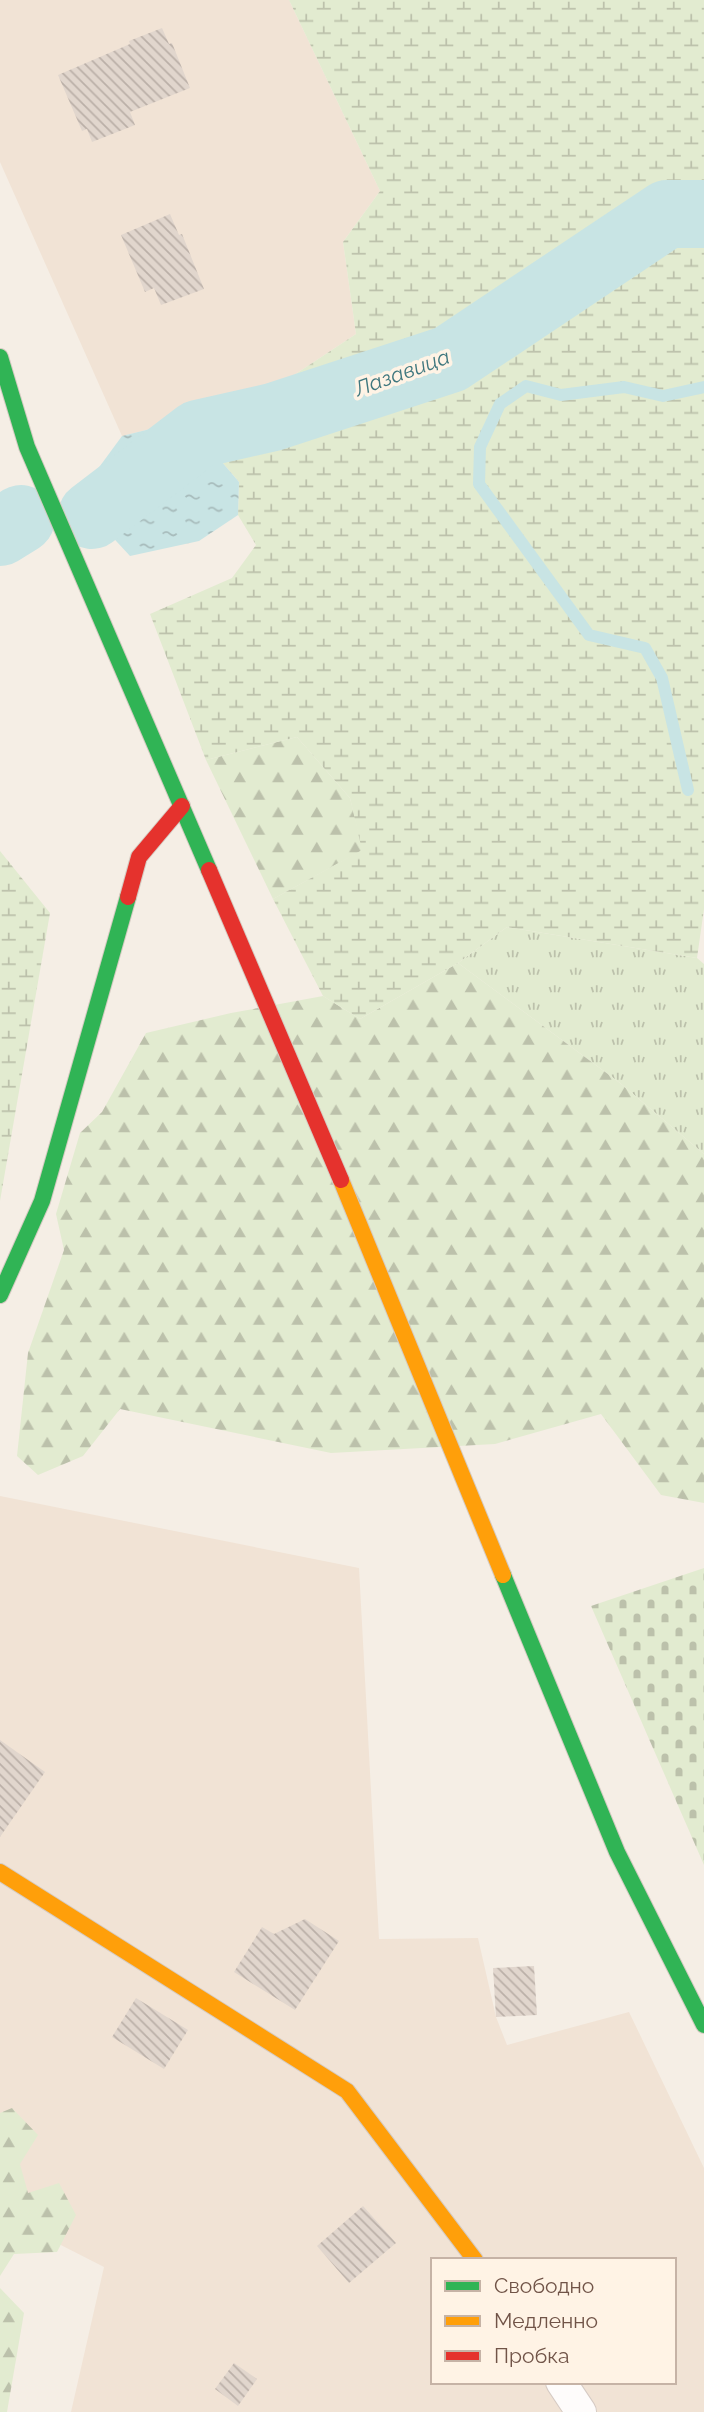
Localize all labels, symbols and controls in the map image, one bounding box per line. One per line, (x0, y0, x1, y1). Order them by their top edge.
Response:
water label: Лазавица (350, 344, 453, 402)
legend (431, 2258, 676, 2384)
text: Свободно (494, 2273, 594, 2298)
text: Медленно (494, 2308, 598, 2333)
text: Пробка (494, 2343, 570, 2368)

